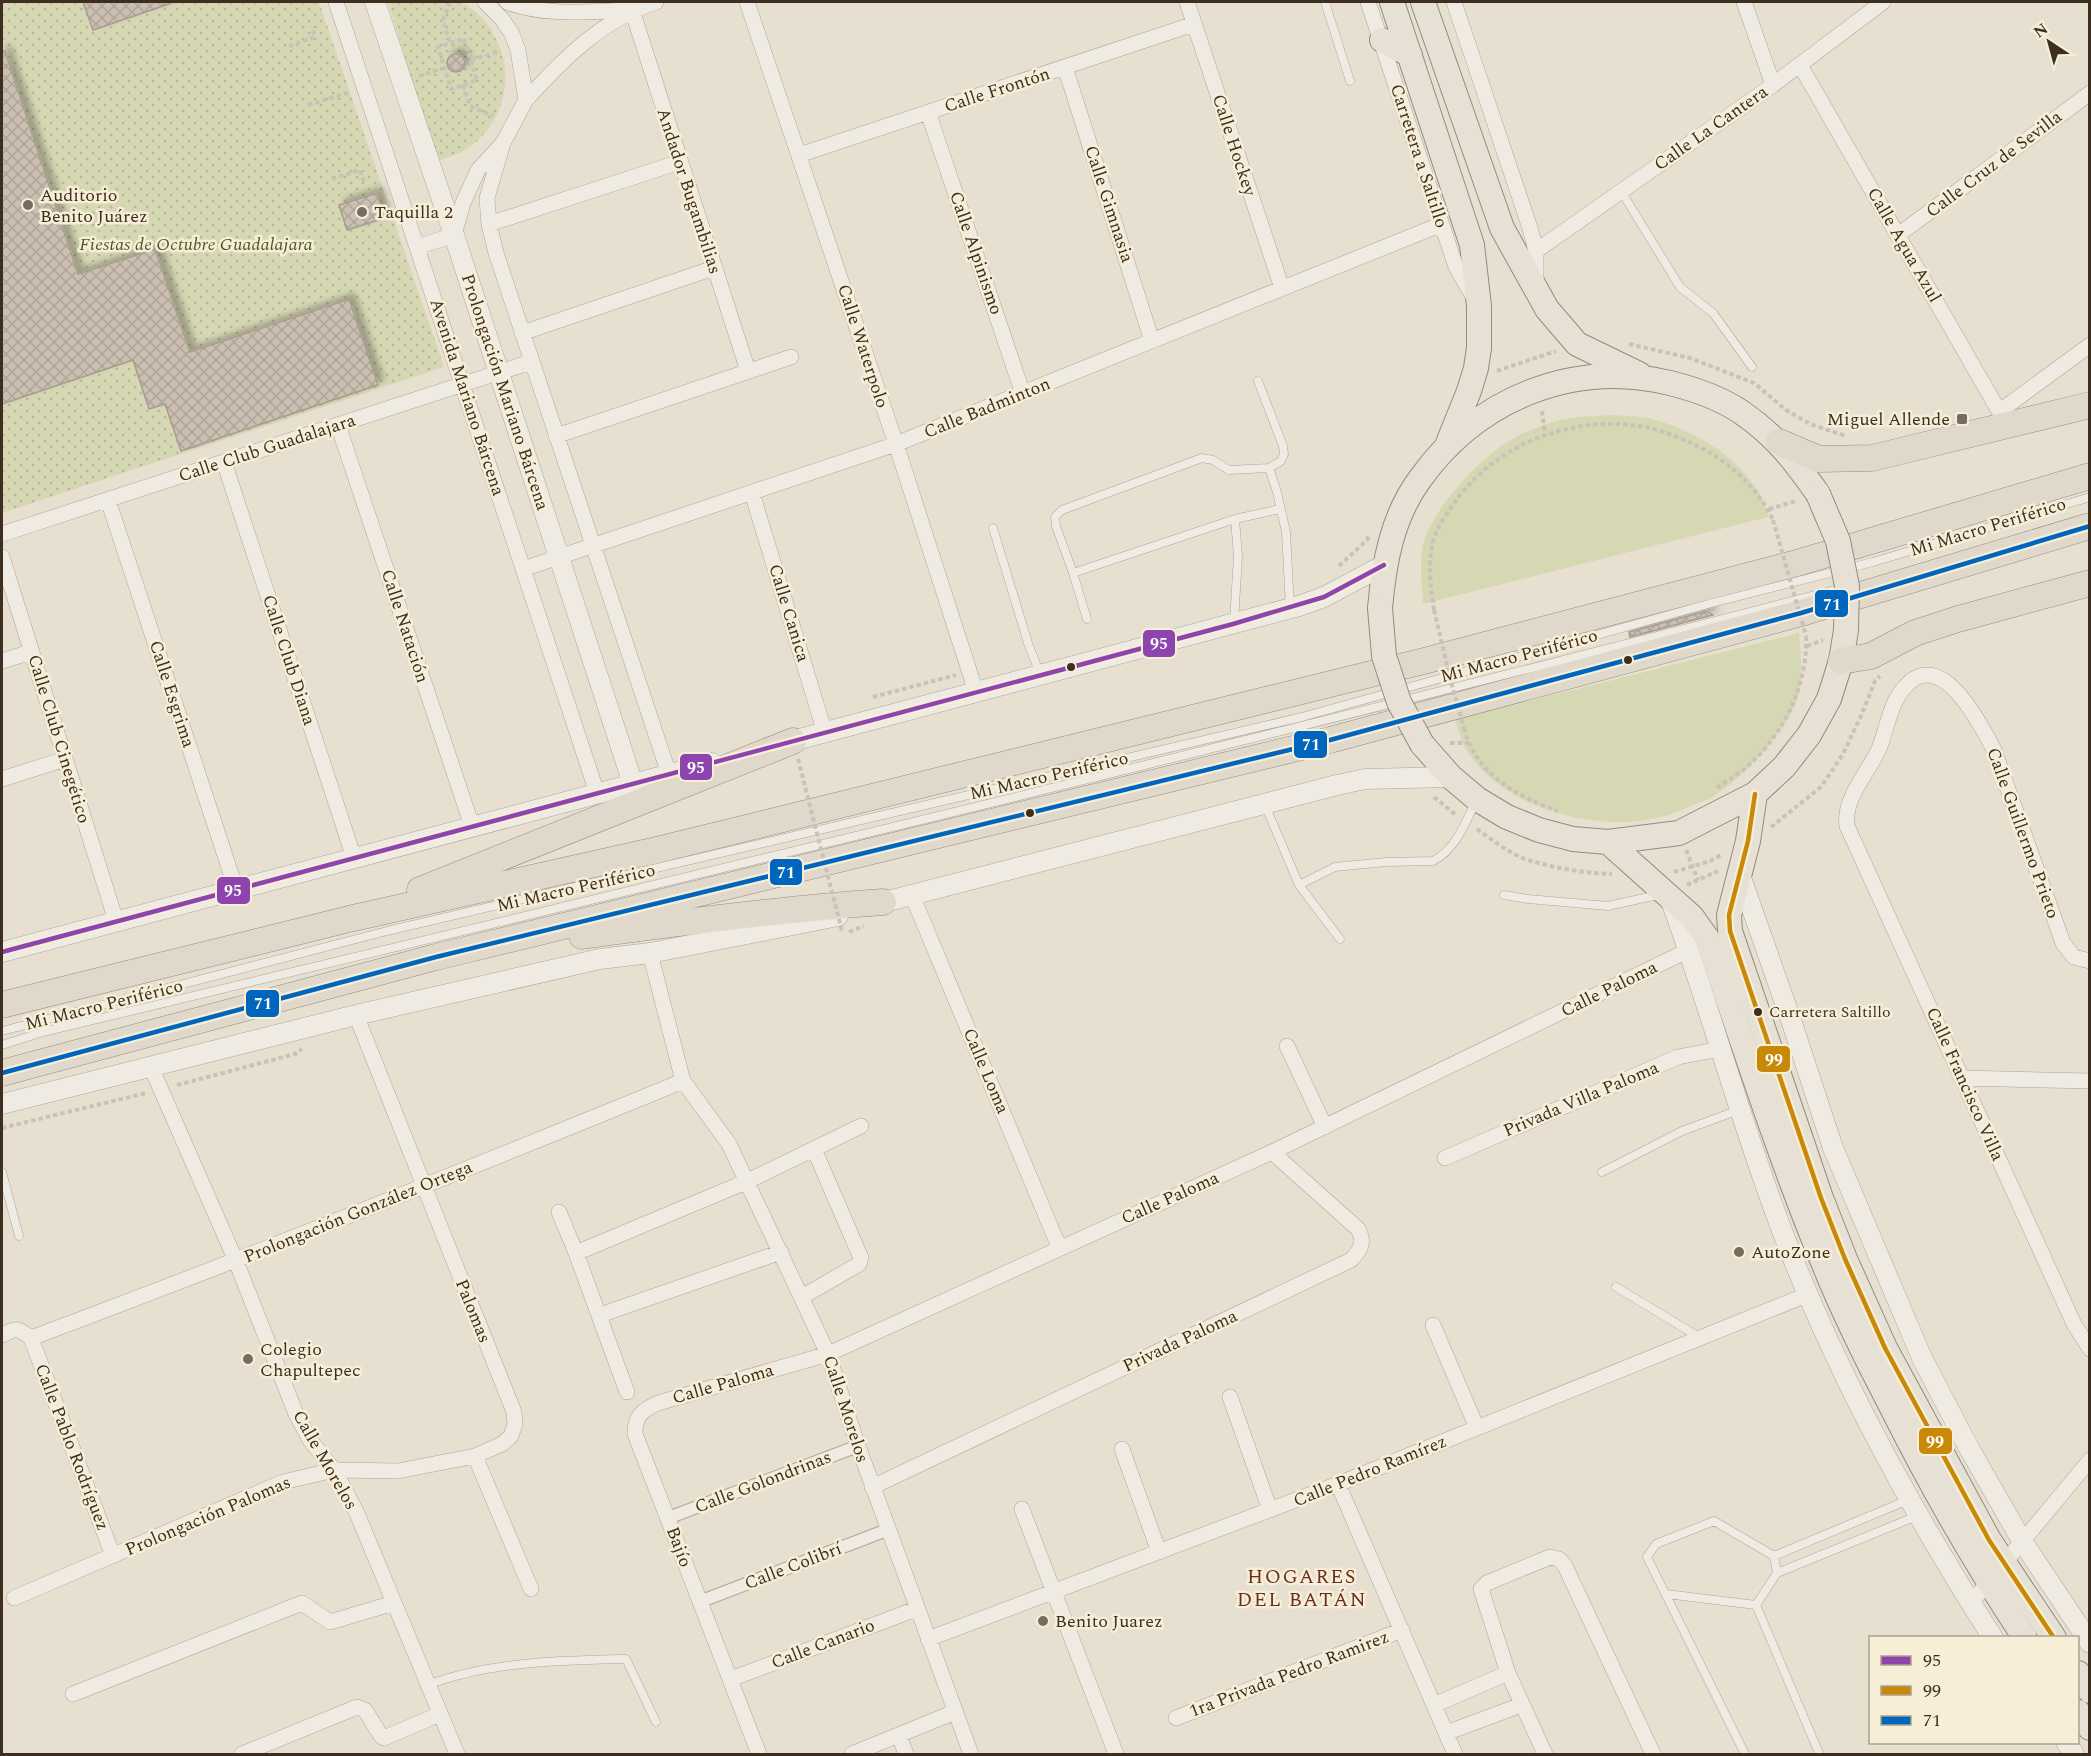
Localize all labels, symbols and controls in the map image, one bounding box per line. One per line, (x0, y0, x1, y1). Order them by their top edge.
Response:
north arrow (2019, 12, 2079, 72)
text: N (2028, 17, 2053, 44)
street label: Calle Frontón (941, 60, 1053, 120)
street label: Calle La Cantera (1648, 78, 1774, 177)
street label: Carretera a Saltillo (1383, 80, 1455, 232)
street label: Calle Hockey (1205, 91, 1264, 201)
street label: Andador Bugambilias (649, 104, 729, 278)
street label: Calle Cruz de Sevilla (1920, 104, 2068, 224)
street label: Calle Gimnasia (1077, 142, 1141, 266)
place label: Auditorio Benito Juárez (40, 182, 148, 230)
street label: Calle Agua Azul (1860, 182, 1948, 308)
street label: Calle Alpinismo (942, 188, 1010, 318)
marker: Auditorio Benito Juárez (21, 198, 35, 212)
place label: Taquilla 2 (374, 199, 453, 226)
marker: Taquilla 2 (355, 205, 369, 219)
park label: Fiestas de Octubre Guadalajara (79, 231, 313, 258)
street label: Prolongación Mariano Bárcena (454, 270, 556, 514)
street label: Calle Waterpolo (830, 281, 896, 411)
street label: Avenida Mariano Bárcena (422, 295, 512, 499)
street label: Calle Badminton (920, 370, 1054, 446)
place label: Miguel Allende (1827, 406, 1950, 433)
street label: Calle Club Guadalajara (175, 407, 359, 489)
marker: Miguel Allende (1955, 412, 1969, 426)
street label: Mi Macro Periférico (1907, 490, 2069, 564)
street label: Calle Canica (761, 561, 817, 665)
street label: Calle Natación (374, 566, 436, 686)
line badge: 71 (1814, 589, 1849, 618)
street label: Calle Club Diana (255, 591, 323, 729)
text: 71 (1823, 593, 1841, 617)
street label: Mi Macro Periférico (1437, 622, 1601, 690)
line badge: 95 (1142, 629, 1176, 658)
text: 95 (1150, 632, 1168, 656)
street label: Calle Esgrima (142, 637, 202, 751)
street label: Calle Club Cinegético (20, 651, 98, 827)
unlabelled marker (1622, 654, 1634, 666)
unlabelled marker (1065, 661, 1077, 673)
line badge: 71 (1293, 730, 1328, 759)
text: 71 (1302, 733, 1320, 757)
street label: Calle Guillermo Prieto (1980, 744, 2066, 922)
street label: Mi Macro Periférico (967, 745, 1131, 807)
line badge: 95 (679, 753, 713, 781)
text: 95 (687, 756, 705, 780)
unlabelled marker (1024, 807, 1036, 819)
street label: Mi Macro Periférico (494, 857, 658, 919)
line badge: 71 (769, 858, 803, 886)
text: 71 (777, 861, 795, 885)
line badge: 95 (216, 876, 251, 905)
text: 95 (224, 879, 242, 903)
street label: Calle Paloma (1556, 954, 1662, 1024)
street label: Mi Macro Periférico (22, 972, 186, 1038)
line badge: 71 (245, 989, 280, 1018)
text: 71 (254, 992, 272, 1016)
place label: Carretera Saltillo (1769, 1000, 1891, 1024)
street label: Calle Francisco Villa (1919, 1003, 2011, 1165)
marker: Carretera Saltillo (1752, 1006, 1764, 1018)
street label: Calle Loma (956, 1024, 1016, 1118)
line badge: 99 (1756, 1045, 1791, 1073)
text: 99 (1765, 1048, 1783, 1072)
street label: Privada Villa Paloma (1499, 1054, 1663, 1144)
street label: Prolongación González Ortega (240, 1154, 477, 1270)
street label: Calle Paloma (1117, 1164, 1223, 1232)
place label: AutoZone (1751, 1239, 1831, 1266)
marker: AutoZone (1732, 1245, 1746, 1259)
street label: Palomas (448, 1275, 498, 1347)
street label: Privada Paloma (1118, 1302, 1242, 1379)
place label: Colegio Chapultepec (260, 1336, 361, 1384)
marker: Colegio Chapultepec (241, 1352, 255, 1366)
street label: Calle Morelos (816, 1352, 876, 1466)
street label: Calle Paloma (669, 1357, 777, 1411)
street label: Calle Pablo Rodríguez (28, 1360, 116, 1534)
street label: Calle Morelos (286, 1405, 364, 1515)
line badge: 99 (1918, 1427, 1953, 1455)
street label: Calle Pedro Ramírez (1289, 1428, 1451, 1514)
text: 99 (1926, 1430, 1944, 1454)
street label: Calle Golondrinas (691, 1444, 835, 1520)
street label: Prolongación Palomas (121, 1469, 295, 1563)
street label: Bajío (659, 1523, 699, 1571)
street label: Calle Colibrí (740, 1535, 847, 1597)
district label: HOGARES DEL BATÁN (1237, 1562, 1367, 1615)
place label: Benito Juarez (1055, 1608, 1163, 1635)
street label: Calle Canario (767, 1612, 879, 1676)
marker: Benito Juarez (1036, 1614, 1050, 1628)
street label: 1ra Privada Pedro Ramirez (1185, 1623, 1393, 1725)
legend (1869, 1636, 2079, 1744)
text: 95 (1923, 1647, 1941, 1674)
text: 99 (1923, 1677, 1941, 1704)
text: 71 (1923, 1707, 1941, 1734)

